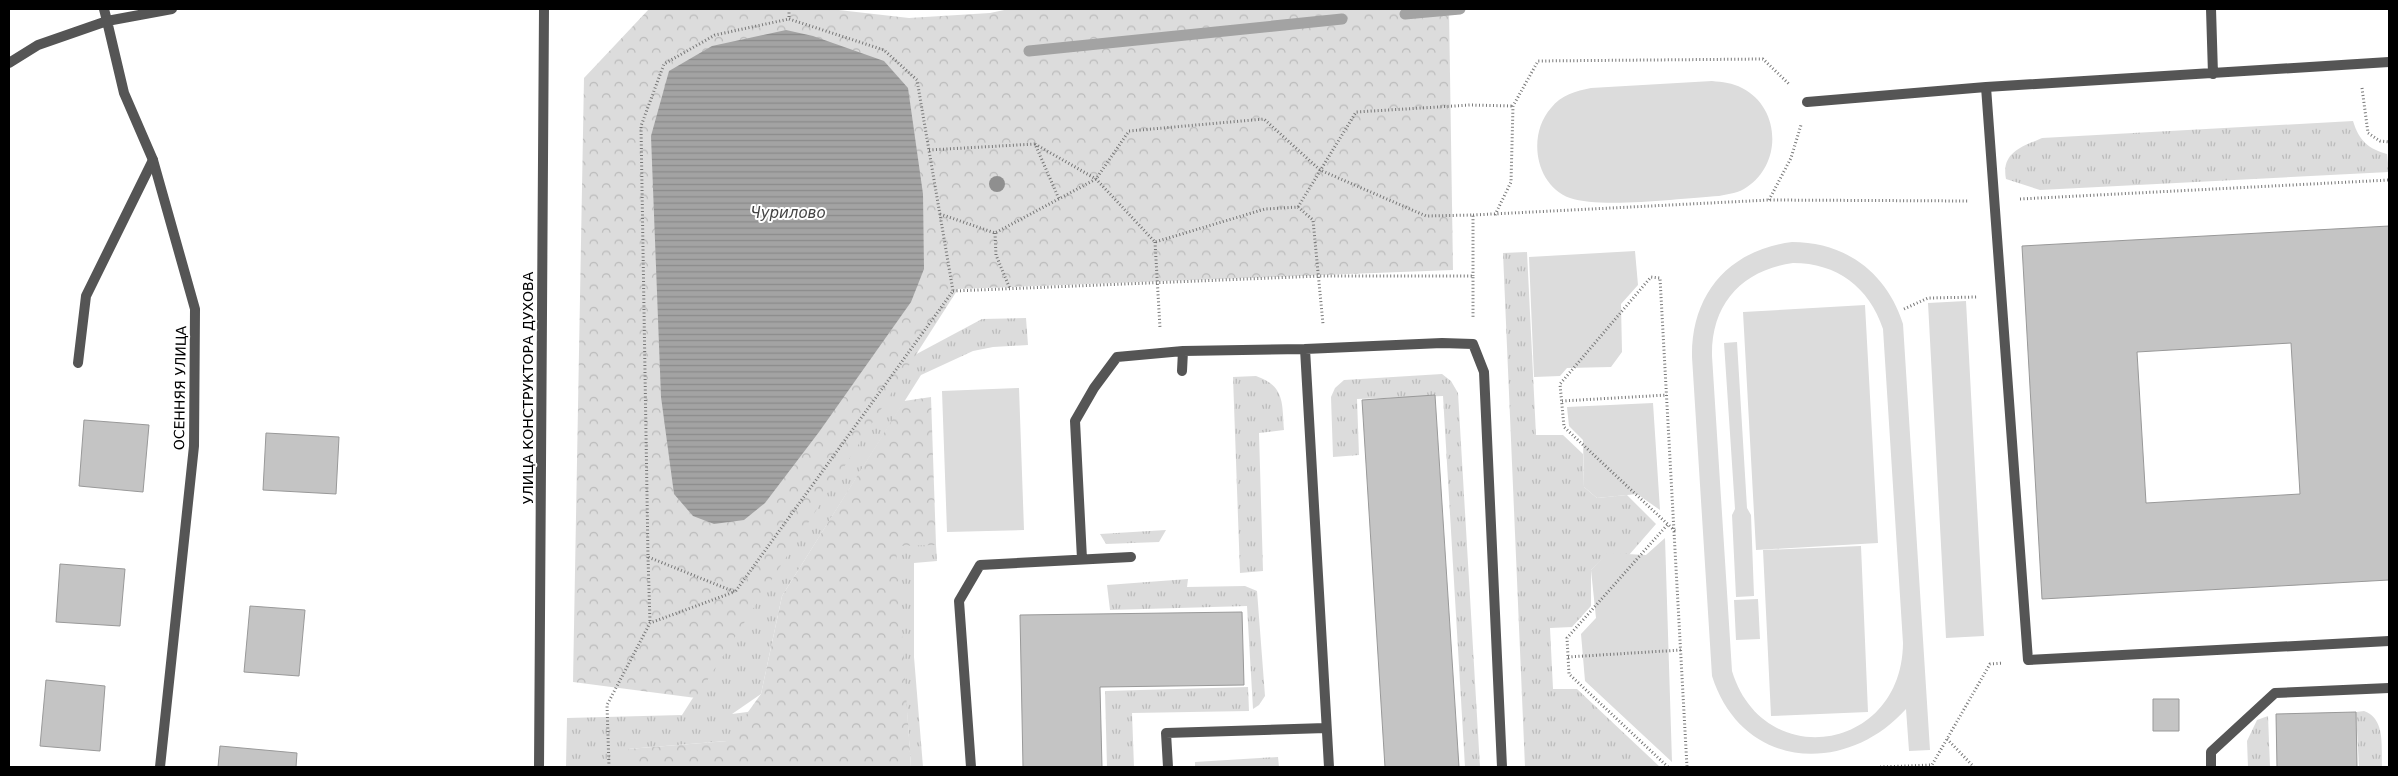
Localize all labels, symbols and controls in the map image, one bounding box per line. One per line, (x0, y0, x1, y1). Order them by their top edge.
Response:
water label: Чурилово (750, 204, 826, 222)
street label: УЛИЦА КОНСТРУКТОРА ДУХОВА (520, 271, 536, 504)
street label: ОСЕННЯЯ УЛИЦА (171, 325, 189, 450)

